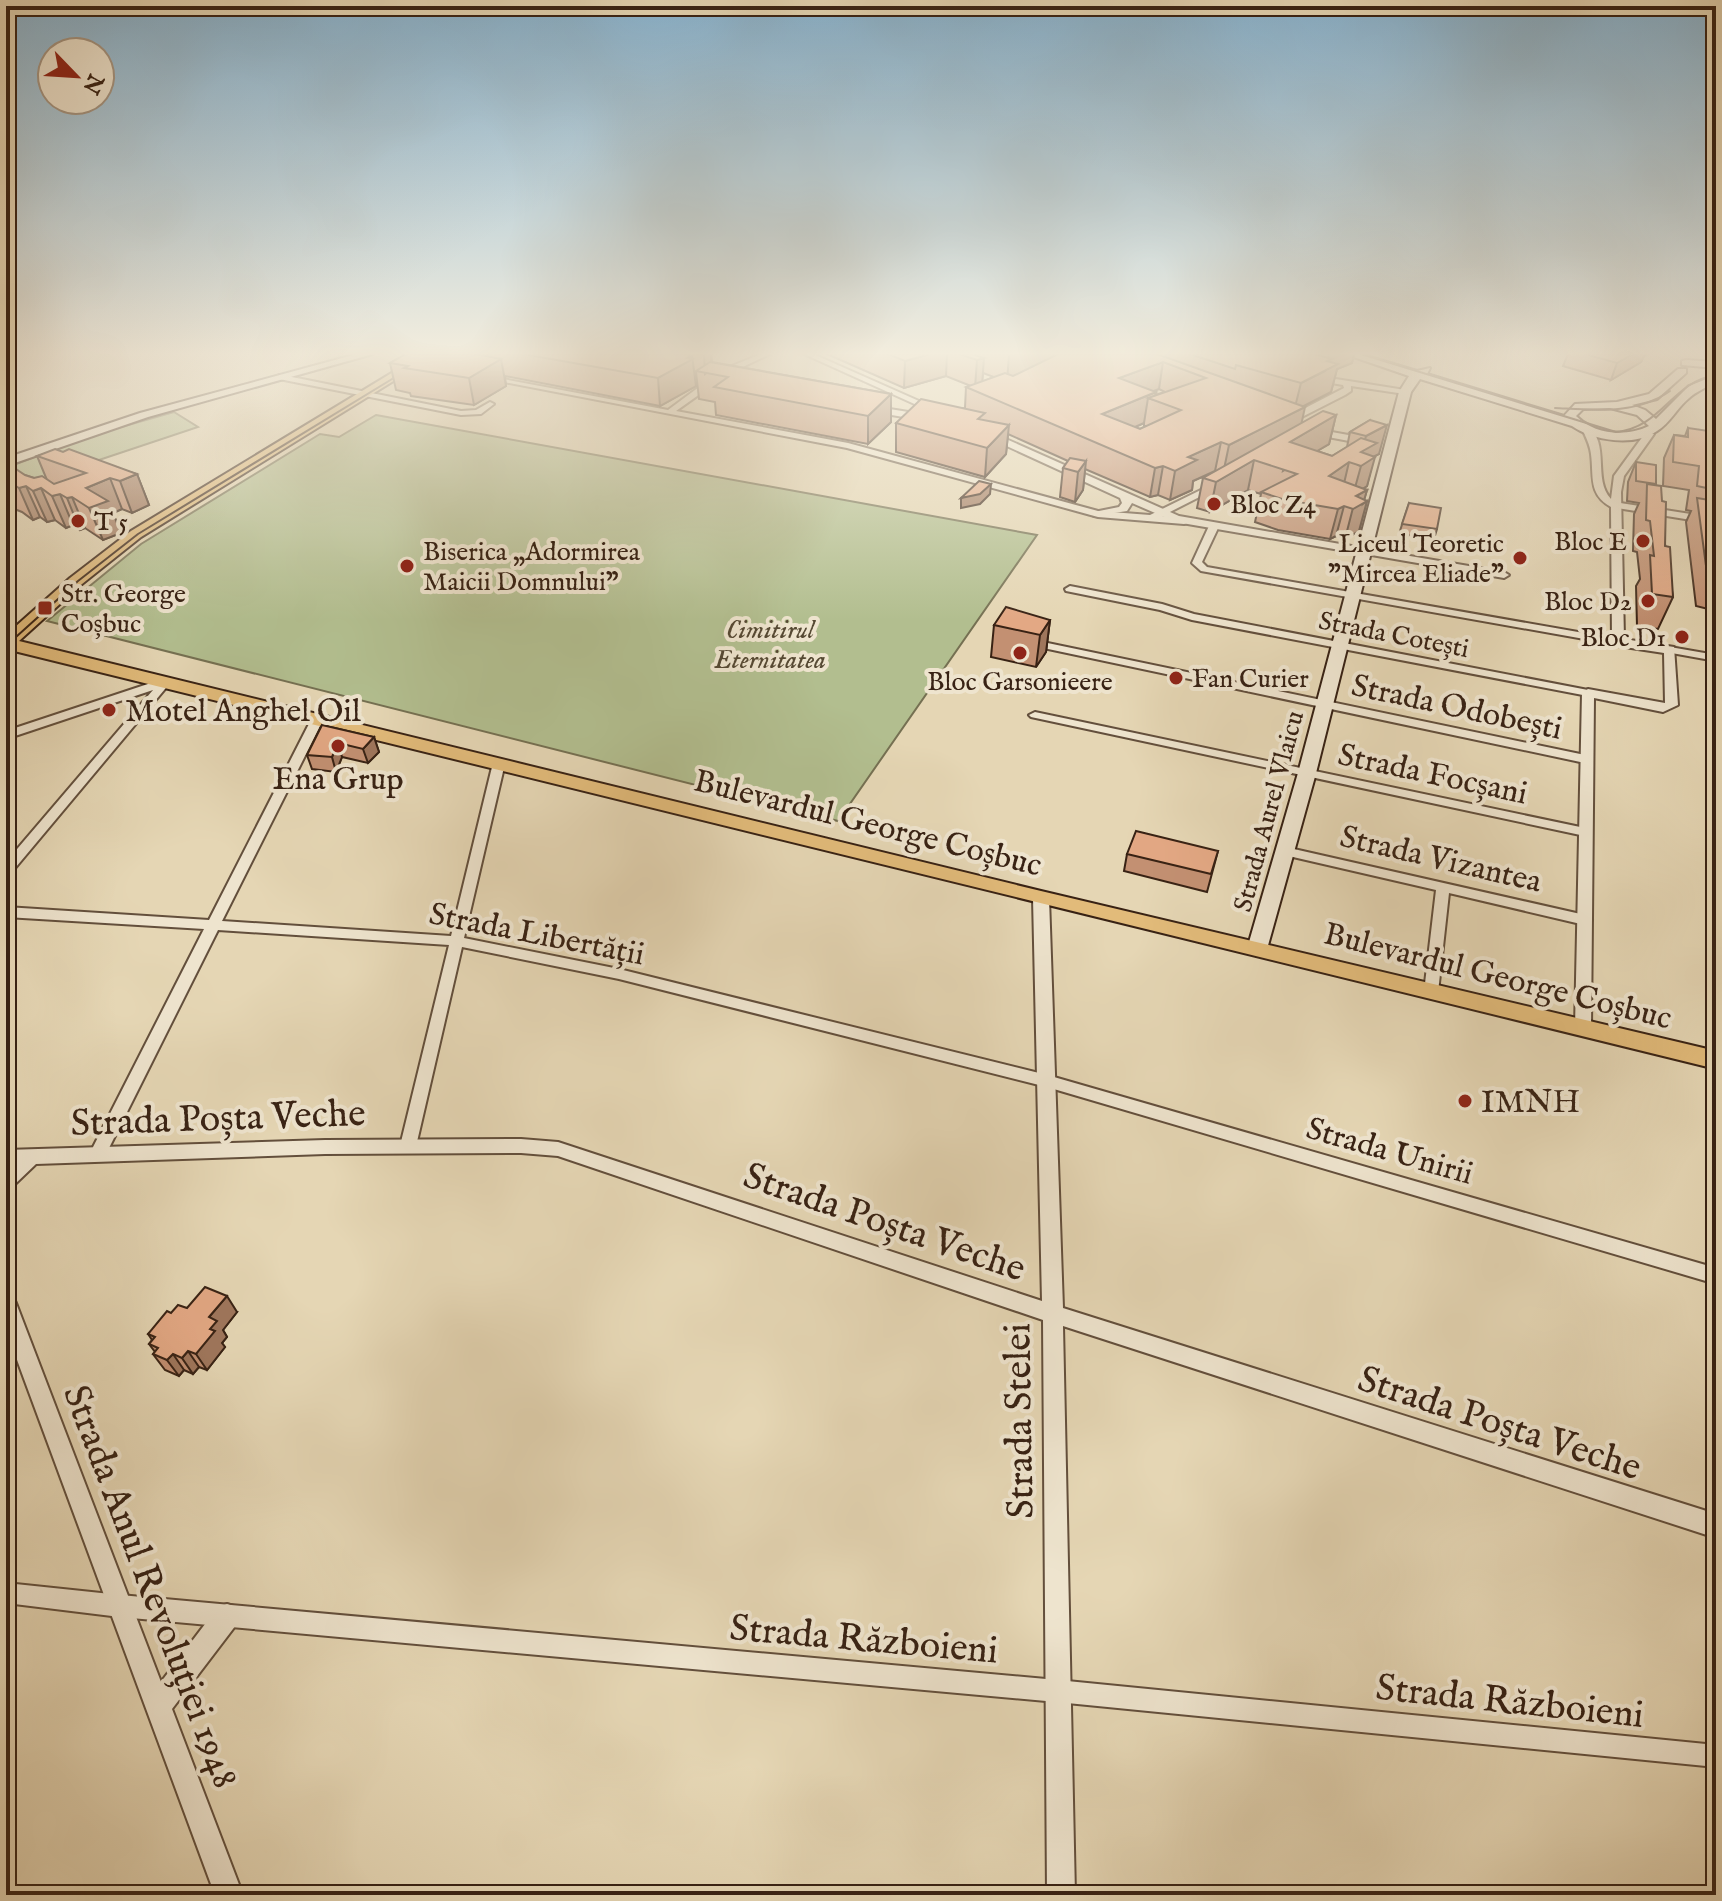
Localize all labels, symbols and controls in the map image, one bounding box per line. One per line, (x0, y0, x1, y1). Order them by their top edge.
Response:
north arrow (36, 36, 116, 116)
text: N (76, 68, 109, 98)
place label: Bloc Z4 (1230, 489, 1316, 522)
marker: Bloc Z4 (1205, 495, 1223, 513)
place label: T 5 (94, 506, 128, 539)
marker: T 5 (69, 512, 87, 530)
place label: Bloc E (1554, 526, 1627, 559)
place label: Liceul Teoretic "Mircea Eliade" (1328, 528, 1504, 591)
marker: Bloc E (1634, 532, 1652, 550)
place label: Biserica „Adormirea Maicii Domnului” (423, 536, 641, 599)
marker: Liceul Teoretic "Mircea Eliade" (1511, 549, 1529, 567)
marker: Biserica „Adormirea Maicii Domnului” (398, 557, 416, 575)
place label: Str. George Coșbuc (61, 578, 186, 641)
place label: Bloc D2 (1544, 586, 1632, 619)
marker: Bloc D2 (1639, 592, 1657, 610)
marker: Str. George Coșbuc (36, 599, 54, 617)
street label: Strada Cotești (1316, 605, 1472, 666)
park label: Cimitirul Eternitatea (713, 614, 826, 677)
place label: Bloc D1 (1580, 622, 1666, 655)
marker: Bloc D1 (1673, 628, 1691, 646)
marker: Bloc Garsonieere (1011, 644, 1029, 662)
place label: Fan Curier (1192, 663, 1309, 696)
place label: Bloc Garsonieere (927, 666, 1113, 699)
street label: Strada Odobești (1347, 666, 1566, 751)
marker: Fan Curier (1167, 669, 1185, 687)
place label: Motel Anghel Oil (125, 692, 361, 733)
marker: Motel Anghel Oil (100, 701, 118, 719)
street label: Strada Aurel Vlaicu (1227, 707, 1312, 916)
street label: Strada Focșani (1334, 735, 1531, 816)
marker: Ena Grup (329, 737, 347, 755)
place label: Ena Grup (272, 760, 404, 801)
street label: Bulevardul George Coșbuc (689, 761, 1045, 887)
street label: Strada Vizantea (1336, 817, 1545, 904)
street label: Strada Libertății (425, 894, 648, 976)
street label: Bulevardul George Coșbuc (1319, 914, 1675, 1040)
place label: IMNH (1481, 1083, 1580, 1124)
street label: Strada Poșta Veche (70, 1091, 366, 1149)
marker: IMNH (1456, 1092, 1474, 1110)
street label: Strada Unirii (1301, 1109, 1477, 1196)
street label: Strada Poșta Veche (737, 1153, 1031, 1295)
street label: Strada Stelei (995, 1323, 1047, 1519)
street label: Strada Poșta Veche (1351, 1356, 1647, 1493)
street label: Strada Anul Revoluției 1948 (50, 1379, 248, 1795)
street label: Strada Războieni (728, 1605, 1000, 1677)
street label: Strada Războieni (1373, 1665, 1646, 1741)

